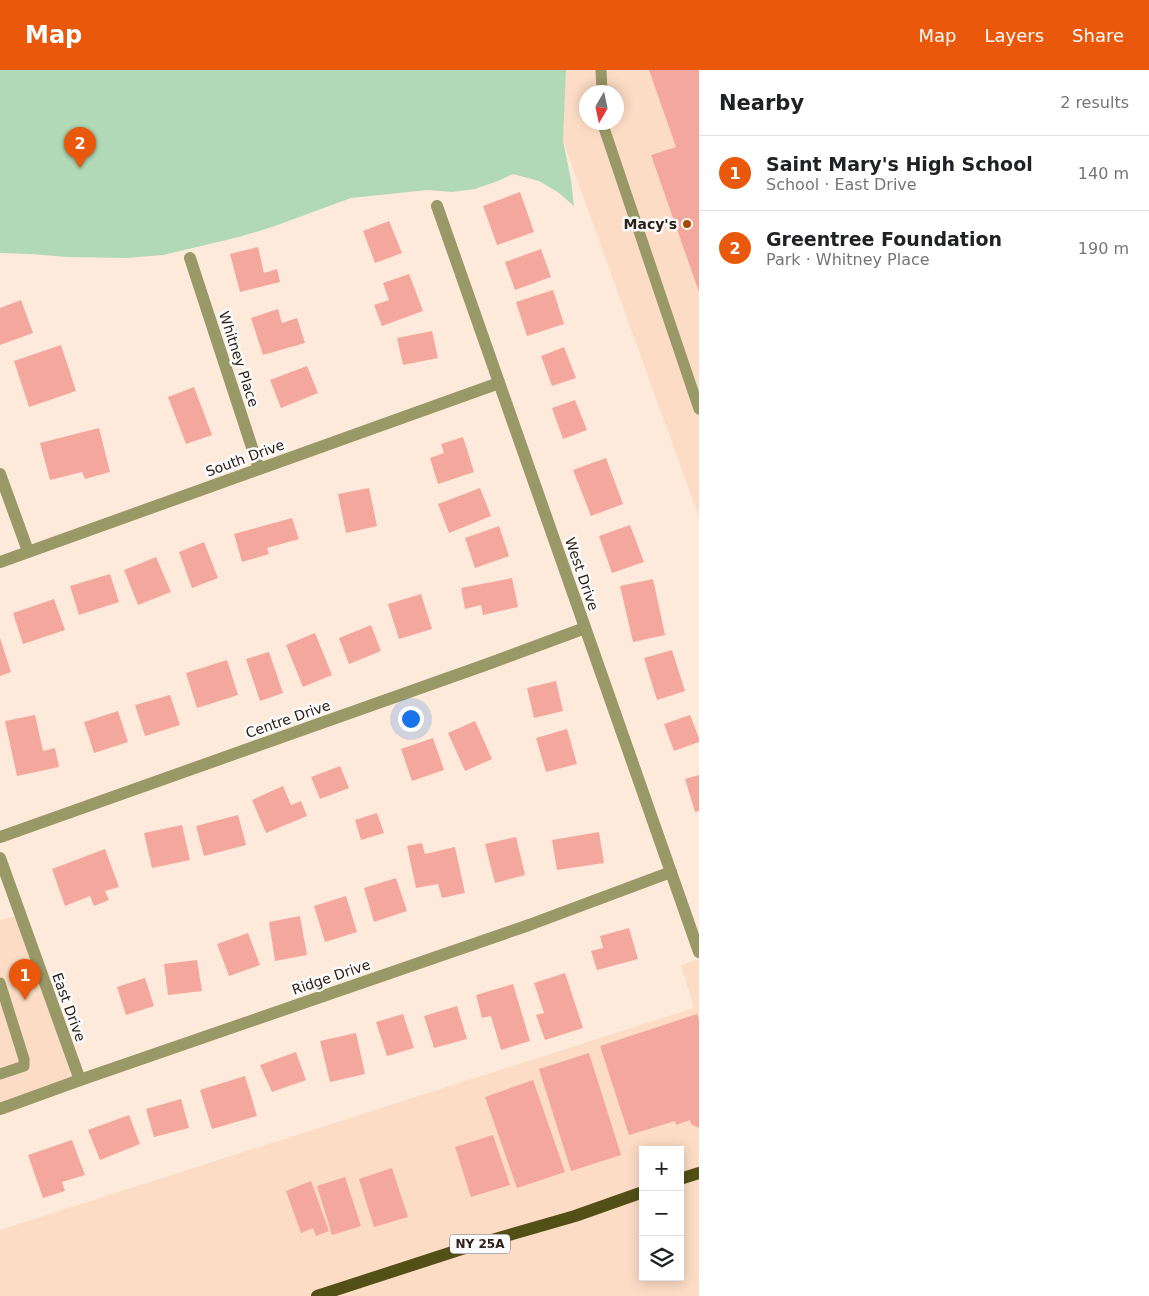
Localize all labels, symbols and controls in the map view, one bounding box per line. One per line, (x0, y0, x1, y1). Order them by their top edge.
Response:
text: Map (25, 21, 82, 49)
text: Map (918, 25, 956, 46)
text: Layers (984, 25, 1044, 46)
text: Share (1072, 25, 1124, 46)
north arrow (579, 85, 624, 130)
text: Nearby (719, 91, 804, 115)
text: 2 results (1060, 93, 1129, 112)
pin: 2 (64, 127, 96, 168)
text: Saint Mary's High School (766, 153, 1033, 175)
text: 1 (729, 164, 741, 183)
text: 140 m (1078, 164, 1129, 183)
text: School · East Drive (766, 175, 917, 194)
place label: Macy's (624, 216, 677, 232)
marker: Macy's (681, 218, 693, 230)
text: Greentree Foundation (766, 228, 1002, 250)
text: 2 (729, 239, 741, 258)
text: 190 m (1078, 239, 1129, 258)
text: Park · Whitney Place (766, 250, 930, 269)
street label: Whitney Place (216, 309, 262, 409)
street label: South Drive (204, 436, 286, 480)
street label: West Drive (562, 535, 602, 613)
street label: Centre Drive (244, 697, 332, 741)
your location (398, 706, 424, 732)
street label: Ridge Drive (290, 956, 372, 998)
pin: 1 (9, 959, 41, 1000)
street label: East Drive (49, 970, 89, 1044)
map controls (639, 1146, 684, 1281)
button: + (639, 1146, 684, 1191)
button: − (639, 1191, 684, 1236)
road number: NY 25A (450, 1234, 510, 1254)
button: layers (639, 1236, 684, 1281)

